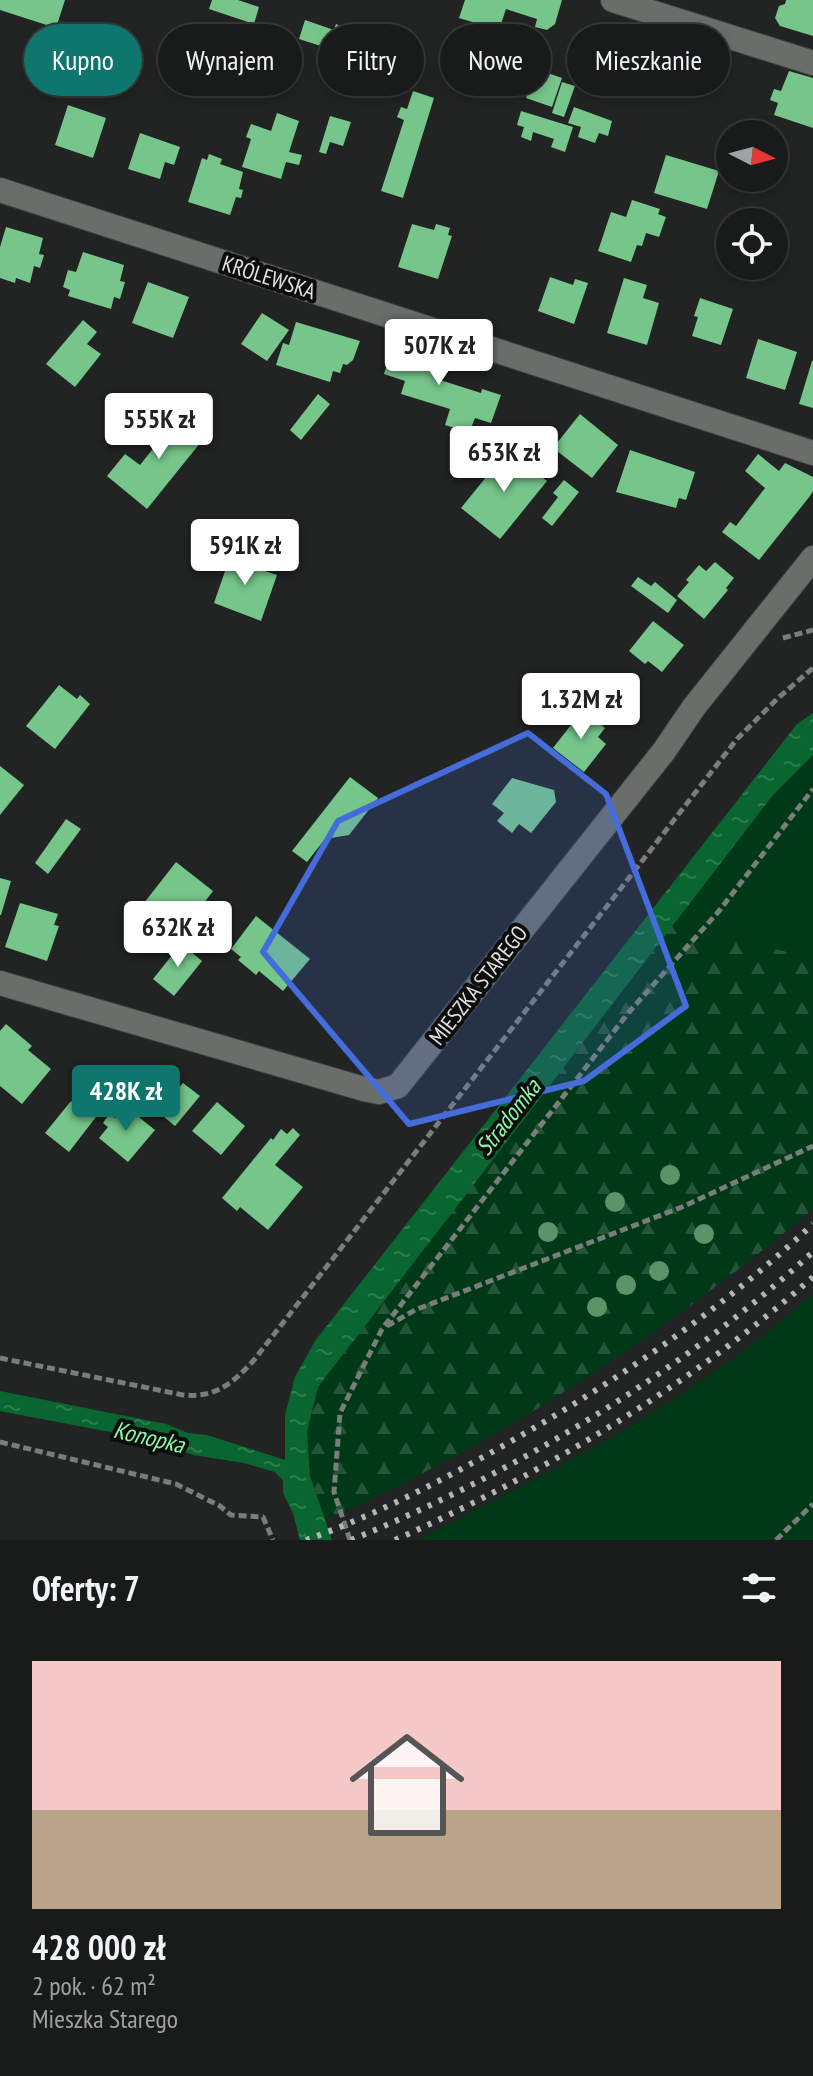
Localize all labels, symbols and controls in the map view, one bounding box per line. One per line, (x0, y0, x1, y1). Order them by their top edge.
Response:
chip: Kupno (24, 24, 142, 96)
chip: Wynajem (158, 24, 302, 96)
chip: Filtry (318, 24, 424, 96)
chip: Nowe (440, 24, 551, 96)
chip: Mieszkanie (567, 24, 730, 96)
north arrow (716, 120, 788, 192)
map controls (716, 120, 788, 280)
button: locate (716, 208, 788, 280)
street label: KRÓLEWSKA (219, 249, 320, 305)
pin: 507K zł (365, 319, 513, 387)
text: 507K zł (403, 328, 475, 361)
pin: 555K zł (85, 393, 233, 461)
text: 555K zł (123, 402, 195, 435)
pin: 653K zł (430, 426, 578, 494)
text: 653K zł (468, 435, 540, 468)
pin: 591K zł (171, 519, 319, 587)
text: 591K zł (209, 528, 281, 561)
pin: 1.32M zł (498, 673, 664, 741)
text: 1.32M zł (540, 682, 622, 715)
pin: 632K zł (104, 901, 252, 969)
text: 632K zł (142, 910, 214, 943)
street label: MIESZKA STAREGO (423, 920, 533, 1050)
pin: 428K zł (52, 1065, 200, 1133)
water label: Stradomka (469, 1072, 548, 1161)
text: 428K zł (90, 1074, 162, 1107)
water label: Konopka (111, 1414, 189, 1460)
text: Oferty: 7 (32, 1566, 140, 1610)
icon: filters (737, 1566, 781, 1610)
icon: home (335, 1713, 479, 1857)
text: 428 000 zł (32, 1925, 165, 1969)
text: 2 pok. · 62 m² (32, 1969, 156, 2002)
text: Mieszka Starego (32, 2002, 178, 2035)

